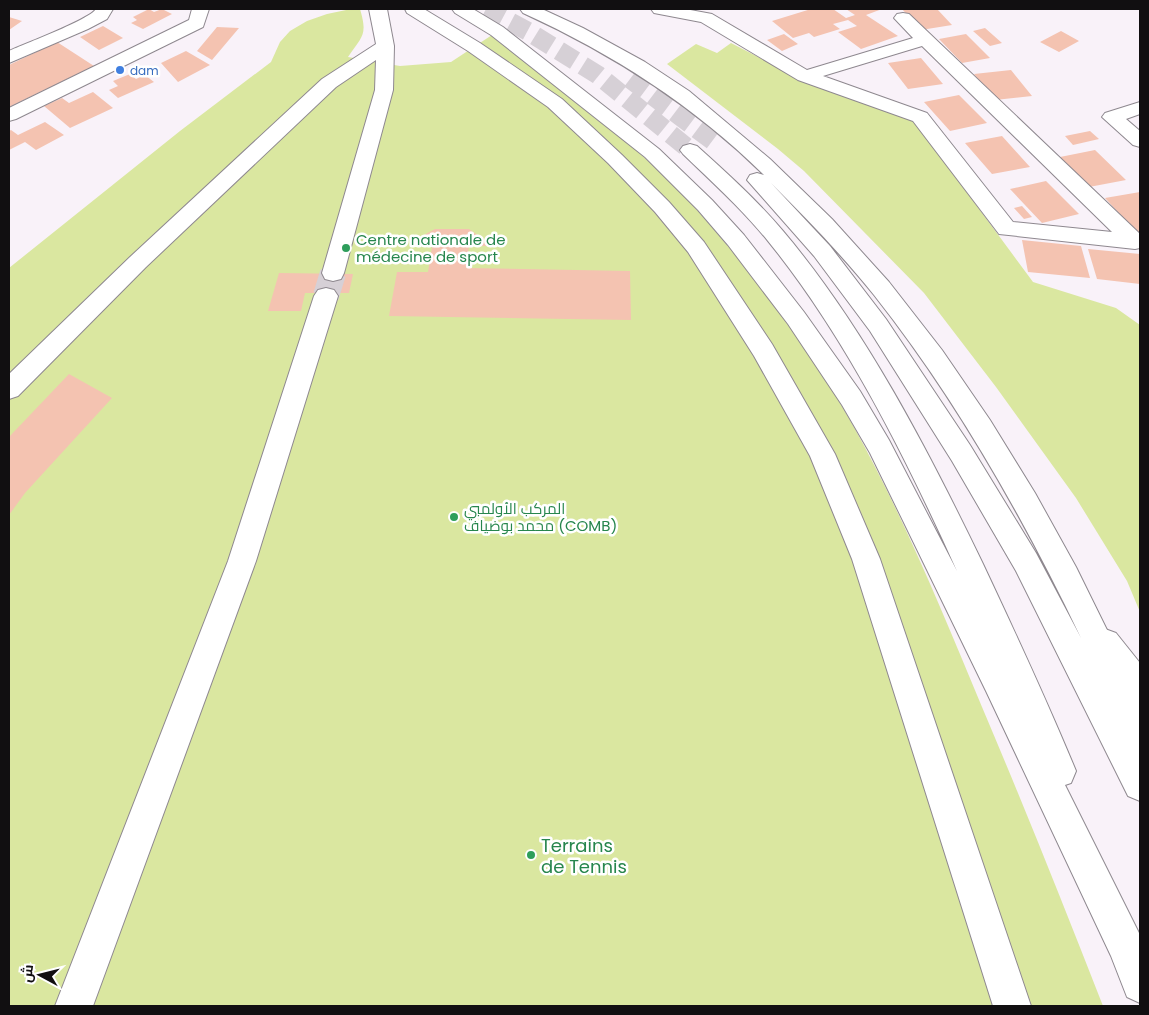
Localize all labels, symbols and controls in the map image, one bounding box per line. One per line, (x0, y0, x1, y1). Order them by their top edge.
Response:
place label: dam (130, 62, 159, 79)
marker: dam (114, 64, 126, 76)
place label: Centre nationale de médecine de sport (356, 229, 506, 267)
marker: Centre nationale de médecine de sport (340, 242, 352, 254)
place label: المركب الأولمبي محمد بوضياف (COMB) (464, 498, 617, 536)
marker: المركب الأولمبي محمد بوضياف (COMB) (448, 511, 460, 523)
place label: Terrains de Tennis (541, 833, 627, 879)
marker: Terrains de Tennis (525, 849, 537, 861)
north arrow (15, 950, 65, 1000)
text: ش (16, 963, 38, 984)

